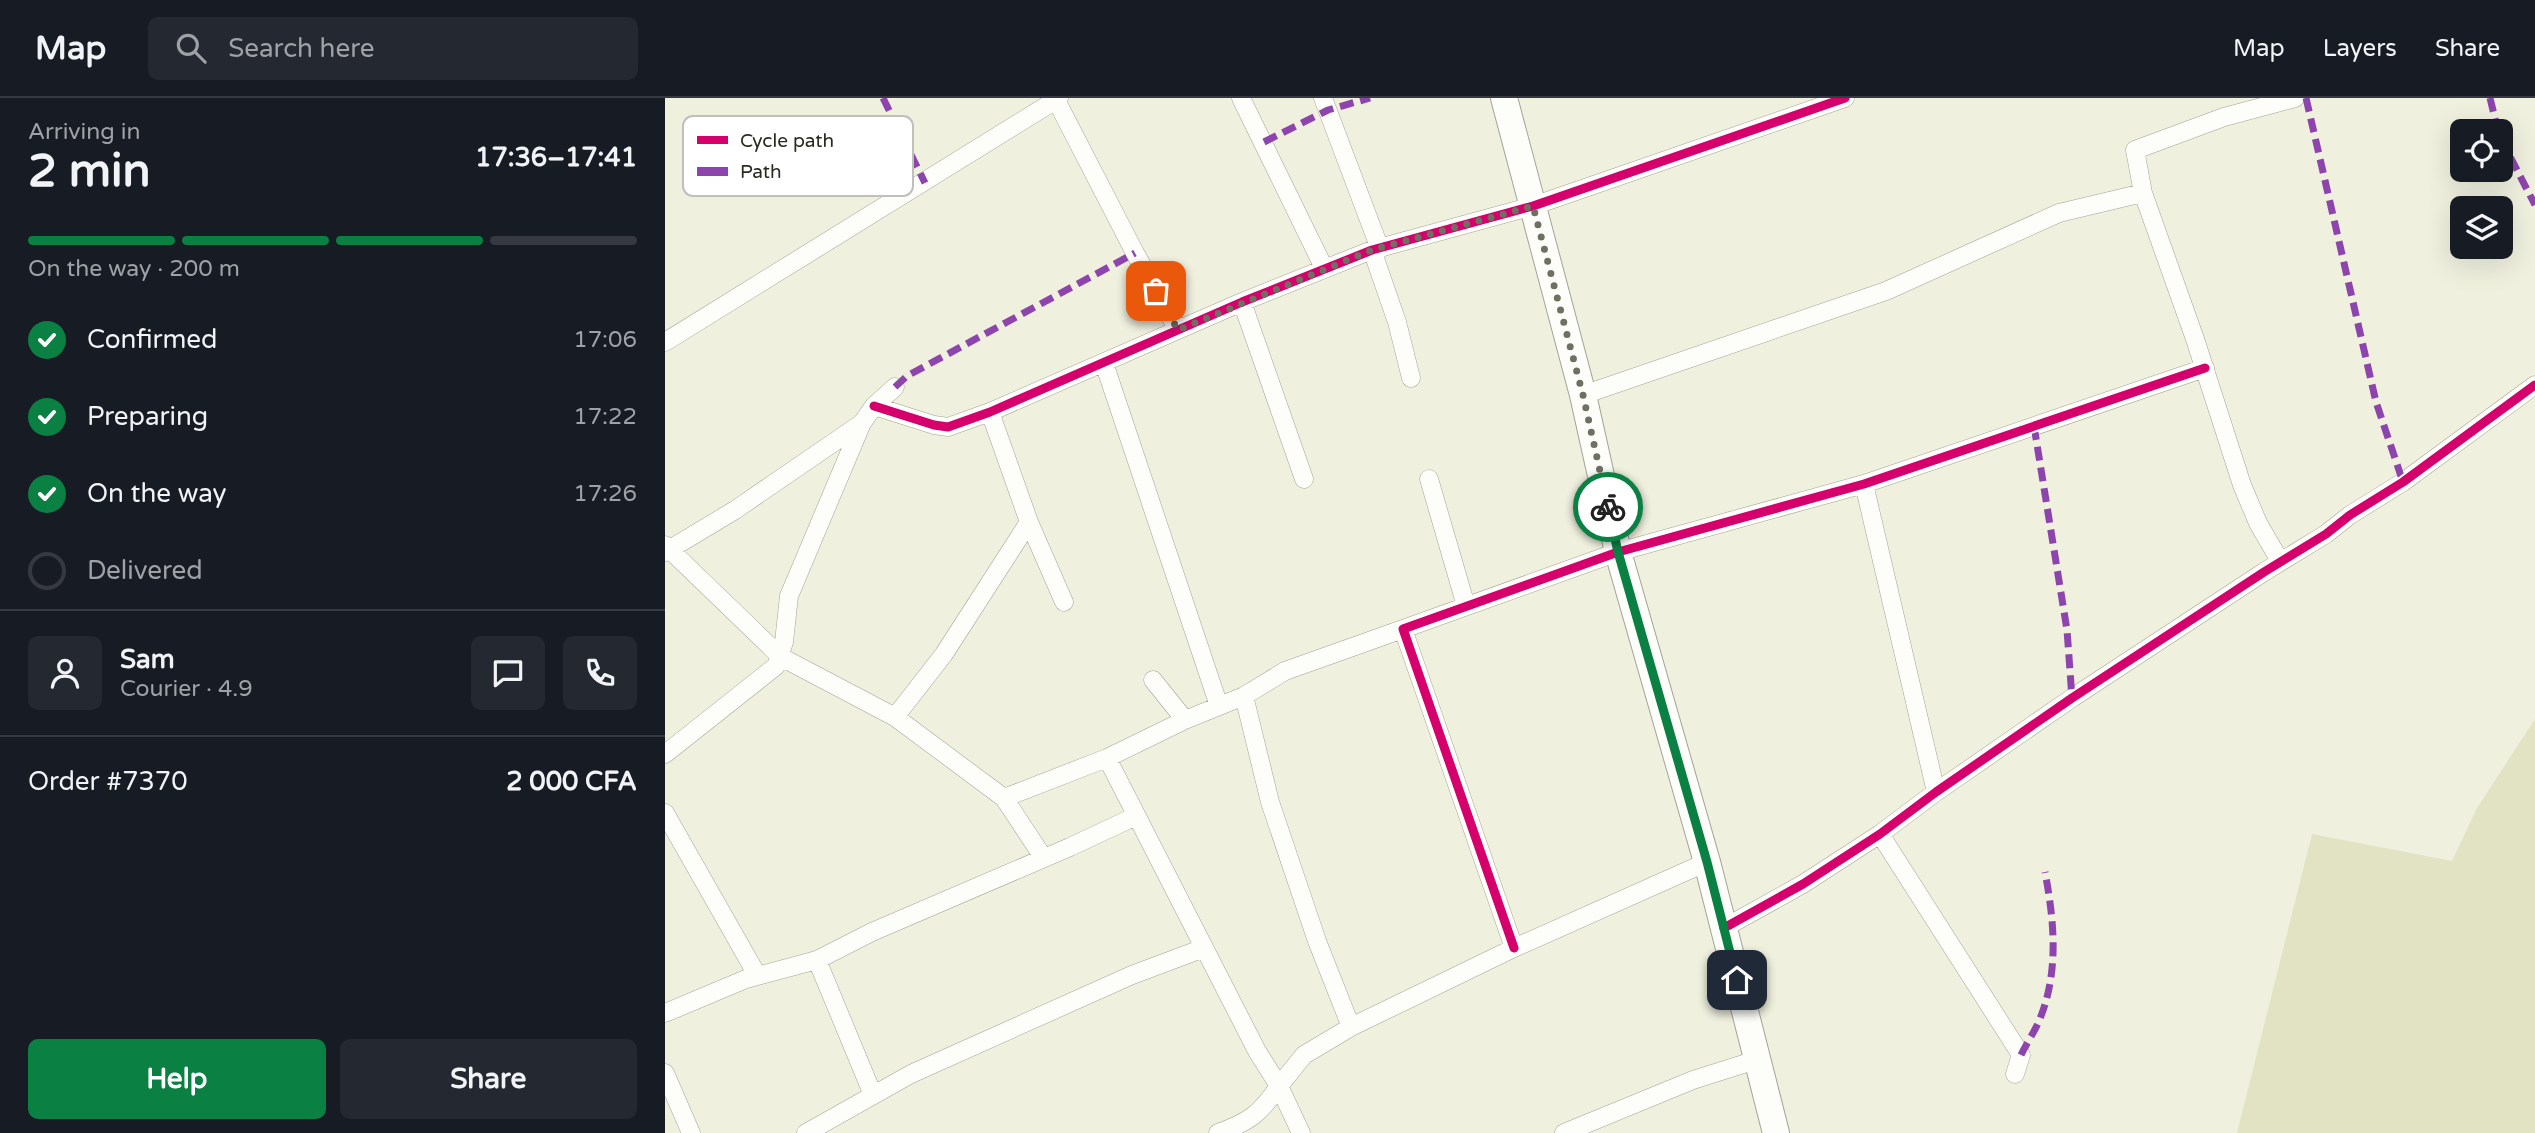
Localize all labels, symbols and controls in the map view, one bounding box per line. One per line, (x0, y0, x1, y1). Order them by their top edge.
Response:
search box (148, 17, 638, 80)
text: Map (35, 29, 106, 68)
icon: search (172, 29, 210, 67)
text: Search here (228, 33, 374, 64)
text: Map (2233, 34, 2285, 63)
text: Layers (2323, 34, 2397, 63)
text: Share (2435, 34, 2500, 63)
legend (683, 116, 913, 196)
text: Arriving in (28, 118, 141, 146)
map controls (2450, 119, 2513, 259)
button: locate (2450, 119, 2513, 182)
text: Cycle path (740, 130, 834, 152)
text: 17:36–17:41 (475, 142, 637, 173)
text: 2 min (28, 144, 151, 199)
text: Path (740, 161, 782, 183)
button: layers (2450, 196, 2513, 259)
text: On the way · 200 m (28, 255, 240, 283)
pin (1126, 261, 1186, 321)
icon: bag (1137, 272, 1175, 310)
icon: check (28, 321, 66, 359)
text: Confirmed (87, 324, 217, 355)
text: 17:06 (573, 326, 637, 354)
icon: check (28, 398, 66, 436)
text: Preparing (87, 401, 208, 432)
text: 17:22 (573, 403, 637, 431)
courier (1573, 472, 1643, 542)
icon: check (28, 475, 66, 513)
text: On the way (87, 478, 227, 509)
text: 17:26 (573, 480, 637, 508)
icon: bike (1589, 488, 1627, 526)
text: Delivered (87, 555, 203, 586)
button: person (28, 636, 102, 710)
button: chat (471, 636, 545, 710)
button: phone (563, 636, 637, 710)
text: Sam (120, 644, 175, 675)
text: Courier · 4.9 (120, 675, 253, 703)
text: Order #7370 (28, 766, 188, 797)
text: 2 000 CFA (506, 766, 637, 797)
pin (1707, 950, 1767, 1010)
icon: home (1718, 961, 1756, 999)
button: Help (28, 1039, 326, 1119)
button: Share (340, 1039, 637, 1119)

